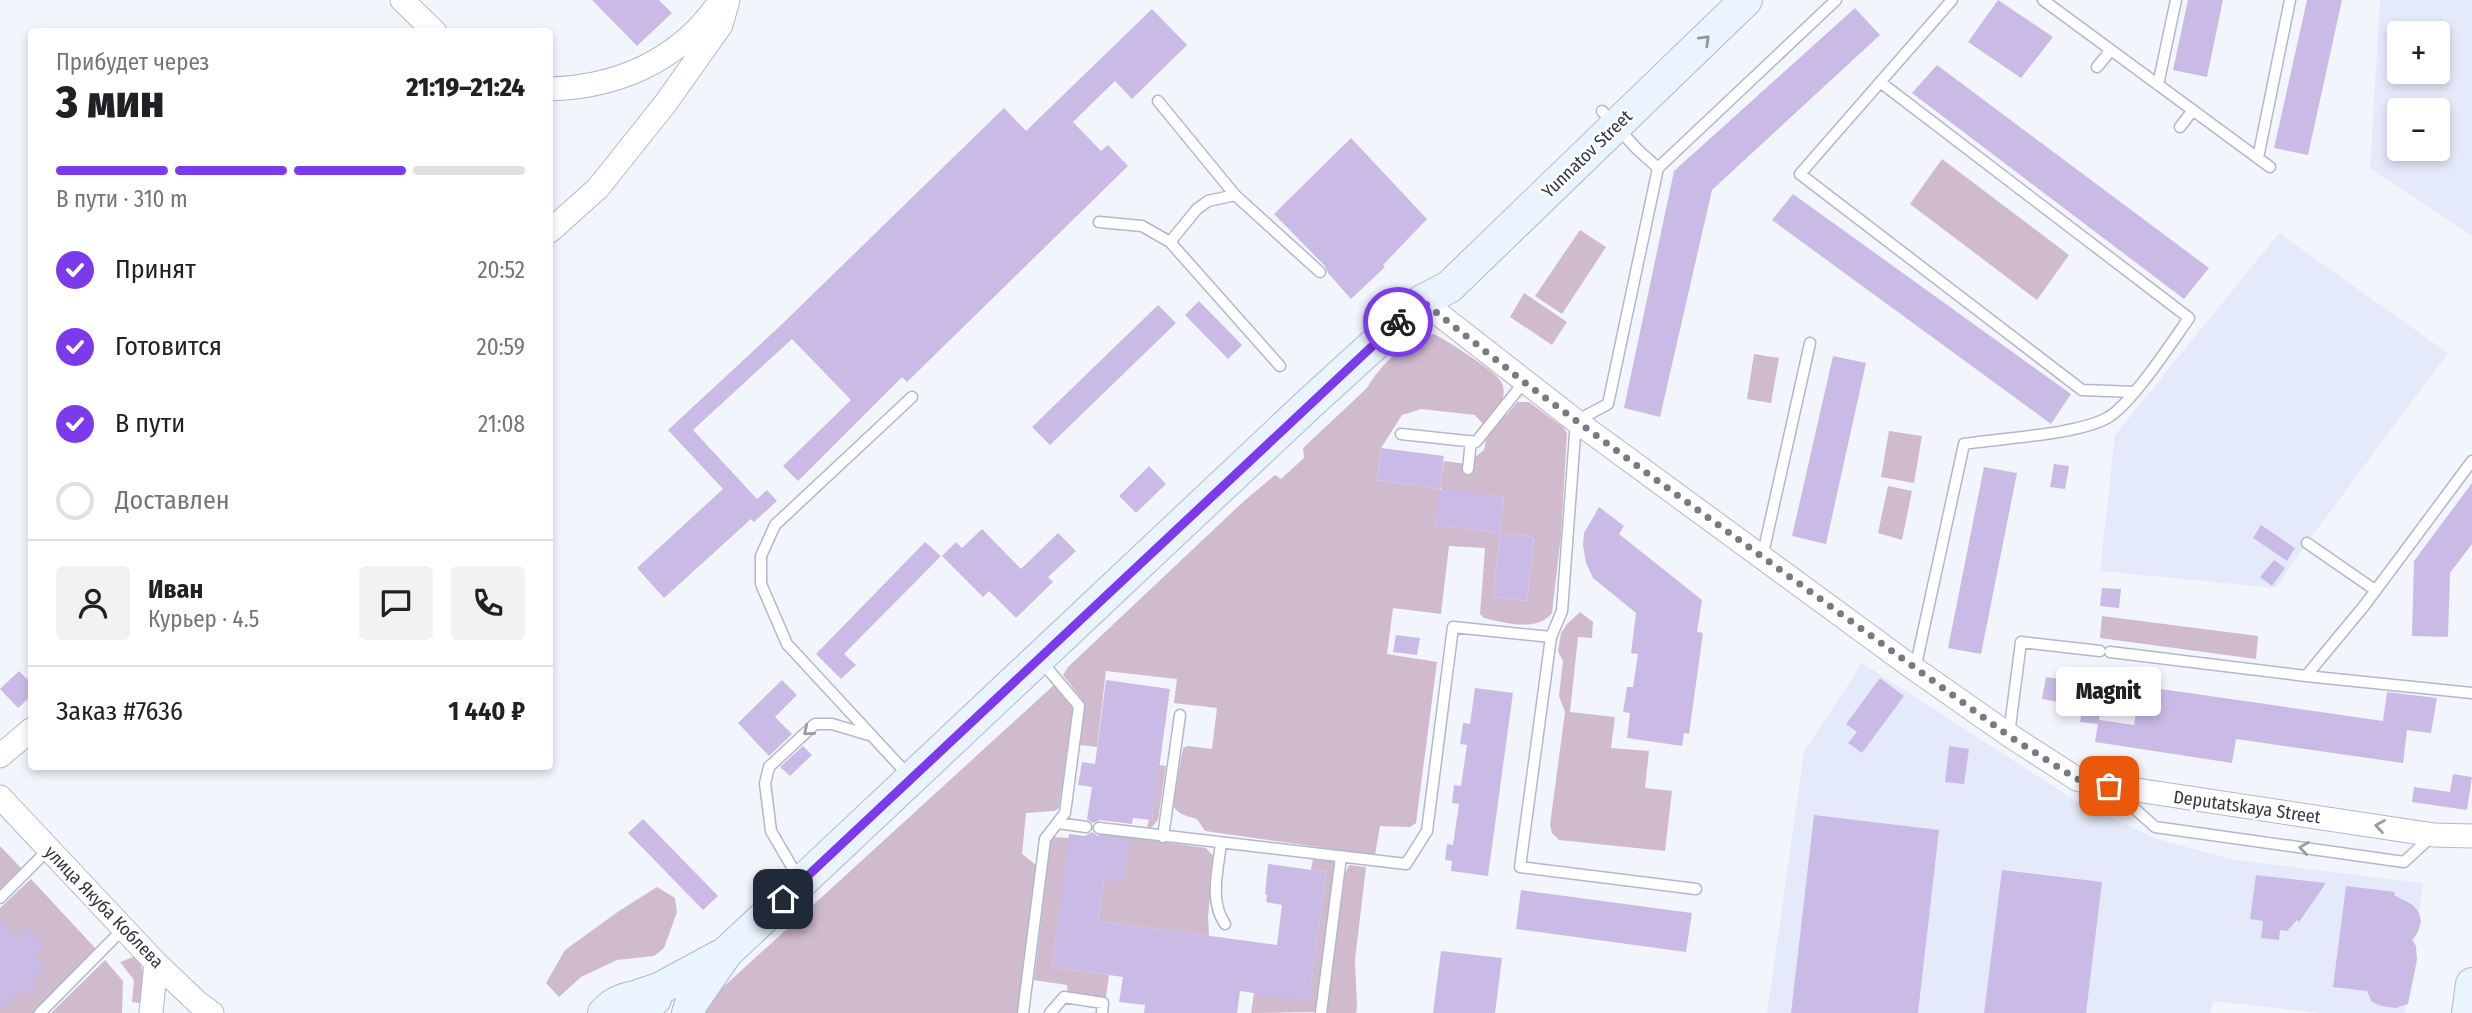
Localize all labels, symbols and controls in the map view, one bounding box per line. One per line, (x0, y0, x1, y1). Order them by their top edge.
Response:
map controls (2387, 21, 2450, 161)
button: + (2387, 21, 2450, 84)
one-way arrow (1697, 35, 1710, 48)
text: Прибудет через (56, 48, 209, 76)
text: 21:19–21:24 (406, 72, 525, 103)
text: 3 мин (56, 74, 164, 129)
button: − (2387, 98, 2450, 161)
street label: Yunnatov Street (1537, 105, 1637, 202)
text: В пути · 310 m (56, 185, 188, 213)
icon: check (56, 251, 94, 289)
text: Принят (115, 254, 196, 285)
text: 20:52 (477, 256, 525, 284)
courier (1363, 287, 1433, 357)
icon: bike (1379, 303, 1417, 341)
icon: check (56, 328, 94, 366)
text: Готовится (115, 331, 222, 362)
text: 20:59 (477, 333, 525, 361)
icon: check (56, 405, 94, 443)
text: В пути (115, 408, 185, 439)
text: 21:08 (478, 410, 525, 438)
text: Доставлен (115, 485, 230, 516)
button: person (56, 566, 130, 640)
button: chat (359, 566, 433, 640)
button: phone (451, 566, 525, 640)
text: Иван (148, 574, 203, 605)
text: Курьер · 4.5 (148, 605, 259, 633)
callout: Magnit (2056, 667, 2162, 716)
text: Magnit (2076, 677, 2141, 705)
text: Заказ #7636 (56, 696, 183, 727)
text: 1 440 ₽ (448, 696, 525, 727)
one-way arrow (804, 723, 816, 736)
pin (2079, 756, 2139, 816)
icon: bag (2090, 767, 2128, 805)
street label: Deputatskaya Street (2172, 786, 2322, 828)
one-way arrow (2374, 819, 2386, 834)
one-way arrow (2298, 840, 2310, 855)
street label: улица Якуба Коблева (40, 841, 168, 973)
pin (753, 869, 813, 929)
icon: home (764, 880, 802, 918)

